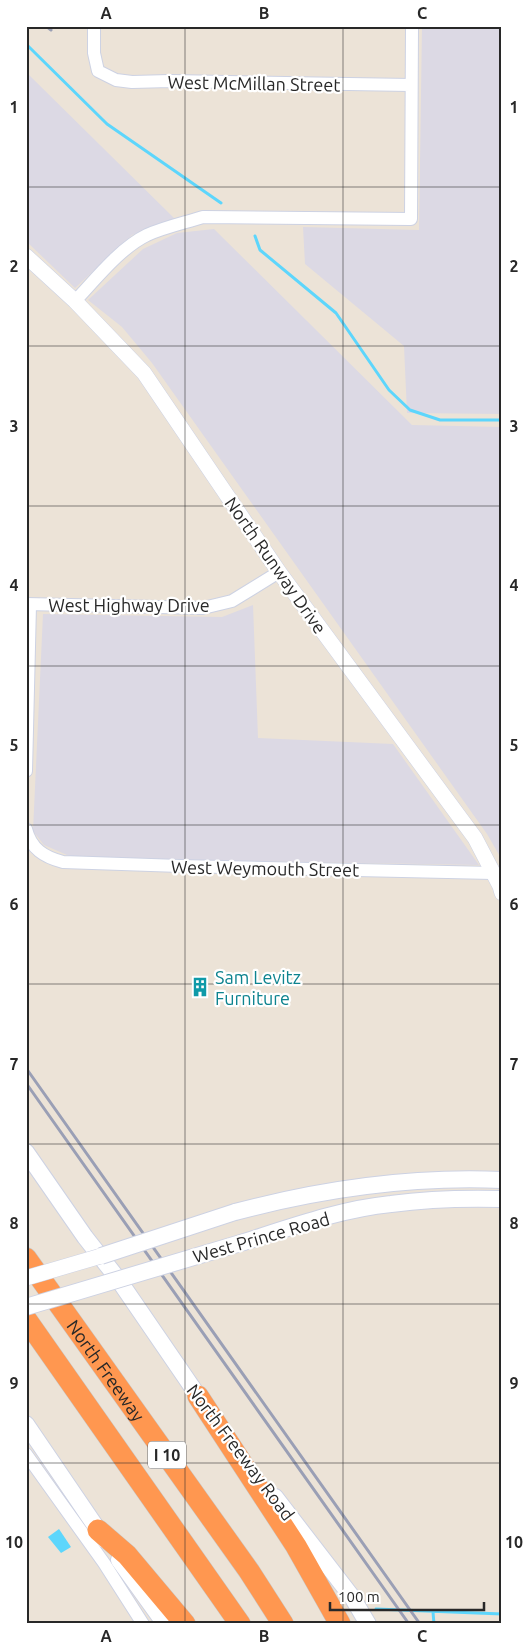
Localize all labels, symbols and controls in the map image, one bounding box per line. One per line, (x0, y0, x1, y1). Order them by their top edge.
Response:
text: A (100, 4, 112, 22)
text: B (259, 4, 269, 22)
text: C (417, 4, 427, 22)
street label: West McMillan Street (167, 71, 341, 95)
text: 1 (9, 98, 19, 116)
text: 1 (509, 98, 519, 116)
text: 2 (9, 257, 19, 275)
text: 2 (509, 257, 519, 275)
text: 3 (9, 417, 19, 435)
text: 3 (509, 417, 519, 435)
street label: North Runway Drive (221, 493, 331, 637)
text: 4 (9, 576, 19, 594)
text: 4 (509, 576, 519, 594)
street label: West Highway Drive (48, 595, 210, 615)
text: 5 (9, 736, 19, 754)
text: 5 (509, 736, 519, 754)
street label: West Weymouth Street (171, 856, 359, 880)
text: 6 (9, 895, 19, 913)
text: 6 (509, 895, 519, 913)
place label: Sam Levitz Furniture (215, 967, 301, 1008)
building icon: Sam Levitz Furniture (189, 976, 211, 998)
text: 7 (9, 1055, 19, 1073)
text: 7 (509, 1055, 519, 1073)
street label: West Prince Road (190, 1208, 332, 1266)
text: 8 (9, 1214, 19, 1232)
text: 8 (509, 1214, 519, 1232)
street label: North Freeway (63, 1316, 149, 1425)
text: 9 (9, 1374, 19, 1392)
text: 9 (509, 1374, 519, 1392)
street label: North Freeway Road (183, 1380, 299, 1524)
road number: I 10 (148, 1442, 186, 1468)
text: 10 (5, 1533, 23, 1551)
text: 10 (505, 1533, 523, 1551)
scale bar (330, 1580, 484, 1612)
text: 100 m (338, 1588, 380, 1605)
text: A (100, 1627, 112, 1645)
text: B (259, 1627, 269, 1645)
text: C (417, 1627, 427, 1645)

